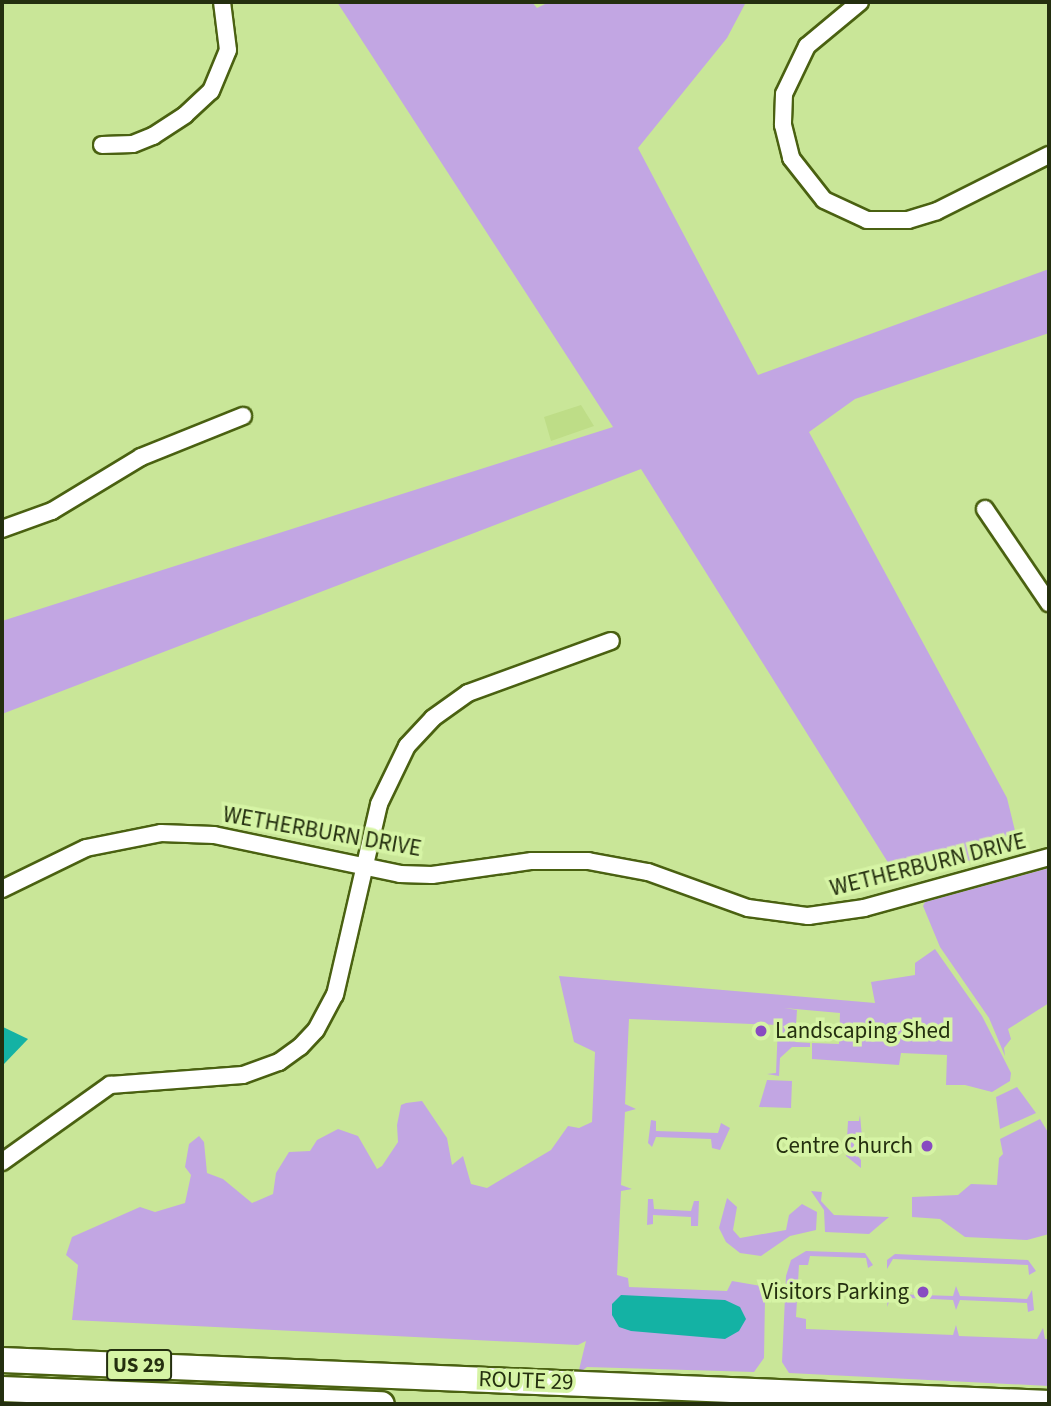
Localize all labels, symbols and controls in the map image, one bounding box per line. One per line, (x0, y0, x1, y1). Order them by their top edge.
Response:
street label: WETHERBURN DRIVE (221, 801, 423, 863)
street label: WETHERBURN DRIVE (827, 827, 1029, 903)
place label: Landscaping Shed (775, 1017, 951, 1045)
marker: Landscaping Shed (753, 1023, 769, 1039)
place label: Centre Church (775, 1132, 913, 1160)
marker: Centre Church (919, 1138, 935, 1154)
place label: Visitors Parking (761, 1278, 909, 1306)
marker: Visitors Parking (915, 1284, 931, 1300)
road number: US 29 (106, 1348, 172, 1382)
street label: ROUTE 29 (478, 1366, 574, 1396)

